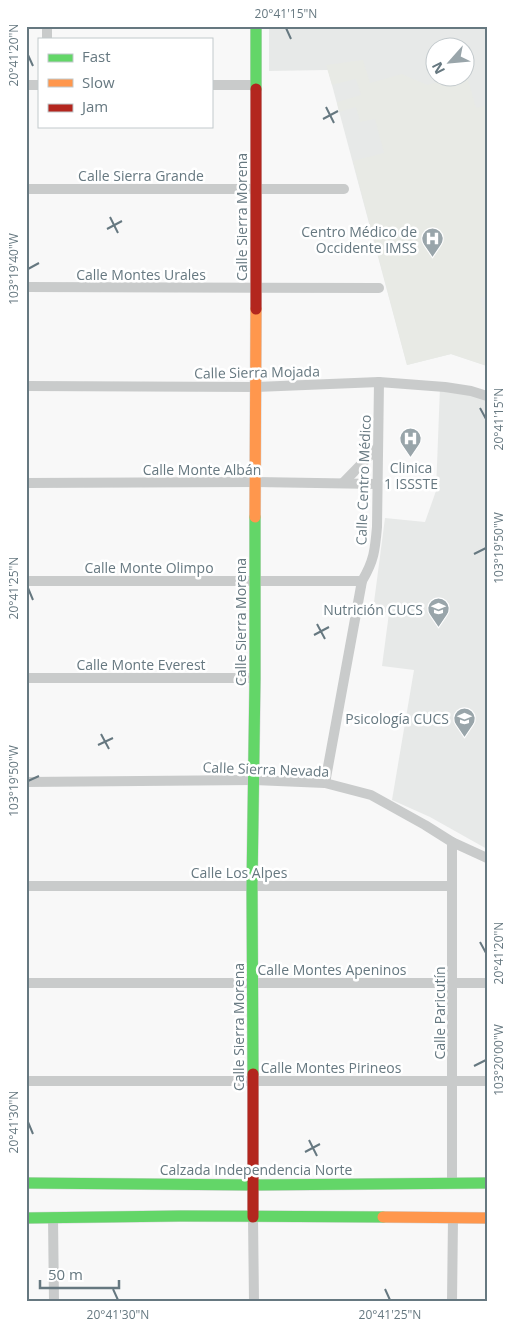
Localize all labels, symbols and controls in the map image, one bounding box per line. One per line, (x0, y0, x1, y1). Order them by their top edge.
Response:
text: 20°41'15"N (255, 5, 317, 22)
text: 20°41'20"N (5, 24, 22, 86)
legend (38, 38, 212, 128)
north arrow (426, 38, 476, 88)
text: Fast (82, 46, 111, 66)
text: N (427, 59, 449, 78)
text: Slow (82, 72, 115, 92)
text: Jam (80, 96, 108, 116)
street label: Calle Sierra Morena (232, 153, 251, 281)
street label: Calle Sierra Grande (78, 166, 204, 185)
place label: Centro Médico de Occidente IMSS (301, 222, 417, 257)
hospital icon: Centro Médico de Occidente IMSS (421, 227, 445, 258)
text: 103°19'40"W (5, 233, 22, 305)
street label: Calle Montes Urales (76, 265, 206, 284)
street label: Calle Sierra Mojada (194, 361, 320, 383)
text: 20°41'15"N (490, 388, 507, 450)
street label: Calle Centro Médico (351, 414, 375, 546)
hospital icon: Clinica 1 ISSSTE (399, 427, 423, 458)
place label: Clinica 1 ISSSTE (384, 458, 438, 493)
street label: Calle Monte Albán (143, 460, 261, 479)
text: 103°19'50"W (490, 512, 507, 584)
text: 20°41'25"N (5, 557, 22, 619)
street label: Calle Monte Olimpo (84, 558, 214, 577)
street label: Calle Sierra Morena (231, 558, 250, 686)
school or university icon: Nutrición CUCS (427, 597, 451, 628)
place label: Nutrición CUCS (323, 600, 423, 619)
street label: Calle Monte Everest (76, 655, 206, 674)
school or university icon: Psicología CUCS (453, 706, 477, 737)
place label: Psicología CUCS (345, 709, 449, 728)
text: 103°19'50"W (5, 745, 22, 817)
street label: Calle Sierra Nevada (202, 757, 330, 781)
street label: Calle Los Alpes (191, 863, 288, 882)
text: 20°41'20"N (490, 922, 507, 984)
street label: Calle Montes Apeninos (257, 960, 407, 979)
street label: Calle Sierra Morena (229, 963, 248, 1091)
street label: Calle Paricutín (430, 966, 449, 1060)
text: 103°20'00"W (490, 1024, 507, 1096)
street label: Calle Montes Pirineos (261, 1058, 402, 1077)
text: 20°41'30"N (5, 1091, 22, 1153)
street label: Calzada Independencia Norte (160, 1160, 352, 1179)
scale bar (40, 1258, 119, 1290)
text: 50 m (48, 1264, 83, 1284)
text: 20°41'30"N (87, 1306, 149, 1323)
text: 20°41'25"N (359, 1306, 421, 1323)

